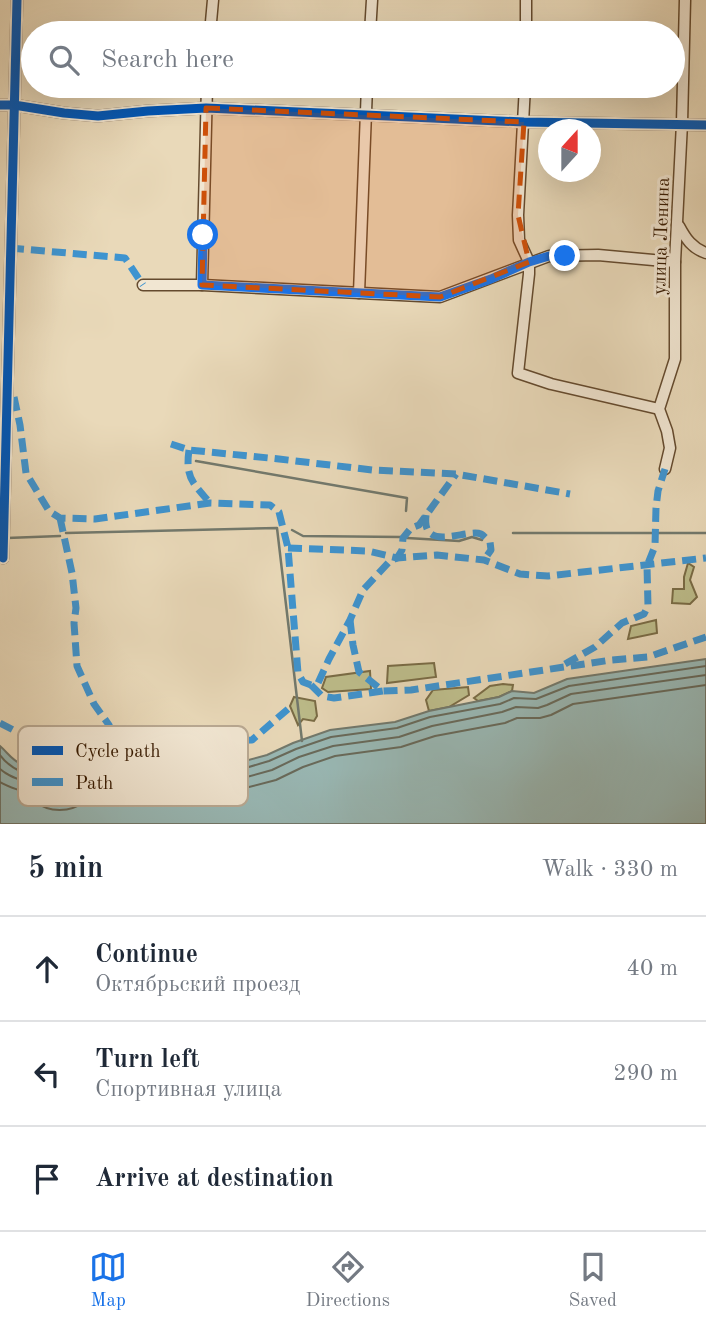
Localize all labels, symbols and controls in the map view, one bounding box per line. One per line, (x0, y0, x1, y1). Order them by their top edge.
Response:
search box (21, 21, 685, 98)
icon: search (45, 41, 83, 79)
text: Search here (101, 47, 234, 73)
north arrow (538, 119, 601, 182)
street label: улица Ленина (651, 176, 674, 295)
route start (187, 219, 218, 250)
route end (549, 240, 580, 271)
legend (18, 726, 248, 806)
text: Cycle path (75, 743, 161, 762)
text: Path (75, 775, 113, 794)
text: 5 min (28, 854, 103, 884)
text: Walk · 330 m (542, 858, 678, 881)
text: Continue (95, 942, 198, 968)
icon: ahead (28, 950, 66, 988)
text: 40 m (627, 957, 678, 980)
text: Октябрьский проезд (95, 973, 300, 996)
text: Turn left (95, 1047, 200, 1073)
icon: left (28, 1055, 66, 1093)
text: 290 m (613, 1062, 678, 1085)
text: Спортивная улица (95, 1078, 282, 1101)
icon: arrive (28, 1160, 66, 1198)
text: Arrive at destination (95, 1166, 334, 1192)
tab: Map (89, 1248, 127, 1313)
tab: Directions (306, 1248, 390, 1313)
tab: Saved (568, 1248, 617, 1313)

